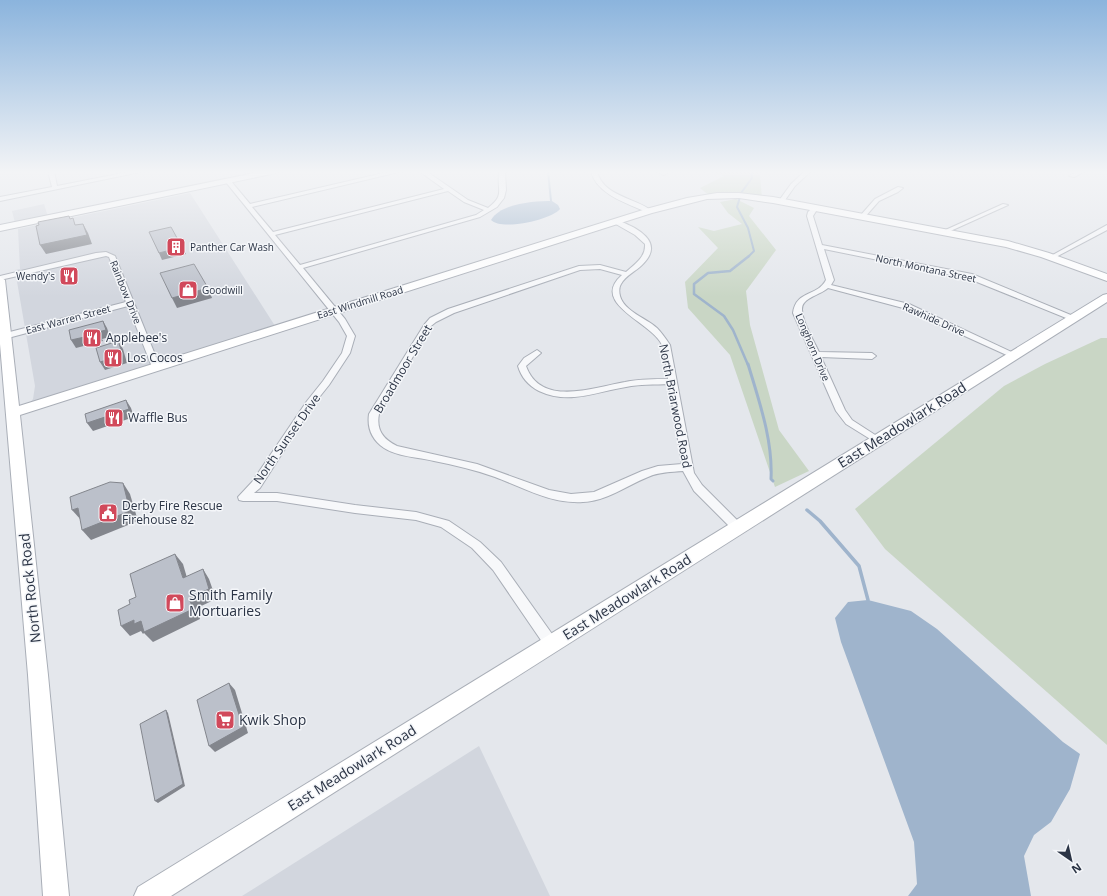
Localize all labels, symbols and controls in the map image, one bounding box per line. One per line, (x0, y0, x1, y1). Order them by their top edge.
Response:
building icon: Panther Car Wash (165, 236, 187, 258)
place label: Panther Car Wash (190, 240, 274, 254)
street label: North Montana Street (874, 251, 978, 286)
street label: Rainbow Drive (107, 258, 145, 326)
restaurant icon: Wendy's (58, 265, 80, 287)
place label: Wendy's (16, 269, 55, 283)
shop icon: Goodwill (177, 279, 199, 301)
street label: East Windmill Road (315, 282, 405, 322)
place label: Goodwill (202, 283, 243, 297)
street label: Rawhide Drive (901, 299, 968, 339)
street label: East Warren Street (24, 301, 112, 337)
street label: Longhorn Drive (792, 311, 834, 383)
street label: Broadmoor Street (369, 321, 436, 416)
restaurant icon: Applebee's (81, 327, 103, 349)
place label: Applebee's (106, 329, 167, 346)
street label: North Briarwood Road (655, 342, 696, 469)
restaurant icon: Los Cocos (102, 347, 124, 369)
place label: Los Cocos (127, 349, 183, 366)
street label: East Meadowlark Road (834, 377, 970, 472)
street label: North Sunset Drive (249, 390, 324, 487)
restaurant icon: Waffle Bus (103, 407, 125, 429)
place label: Waffle Bus (128, 409, 188, 426)
place label: Derby Fire Rescue Firehouse 82 (122, 497, 223, 528)
public building icon: Derby Fire Rescue Firehouse 82 (97, 502, 119, 524)
street label: North Rock Road (14, 532, 45, 644)
street label: East Meadowlark Road (559, 549, 695, 644)
place label: Smith Family Mortuaries (189, 585, 273, 620)
shop icon: Smith Family Mortuaries (164, 592, 186, 614)
supermarket icon: Kwik Shop (214, 709, 236, 731)
place label: Kwik Shop (239, 710, 306, 729)
street label: East Meadowlark Road (284, 720, 420, 815)
north arrow (1051, 840, 1091, 880)
text: N (1069, 860, 1085, 877)

